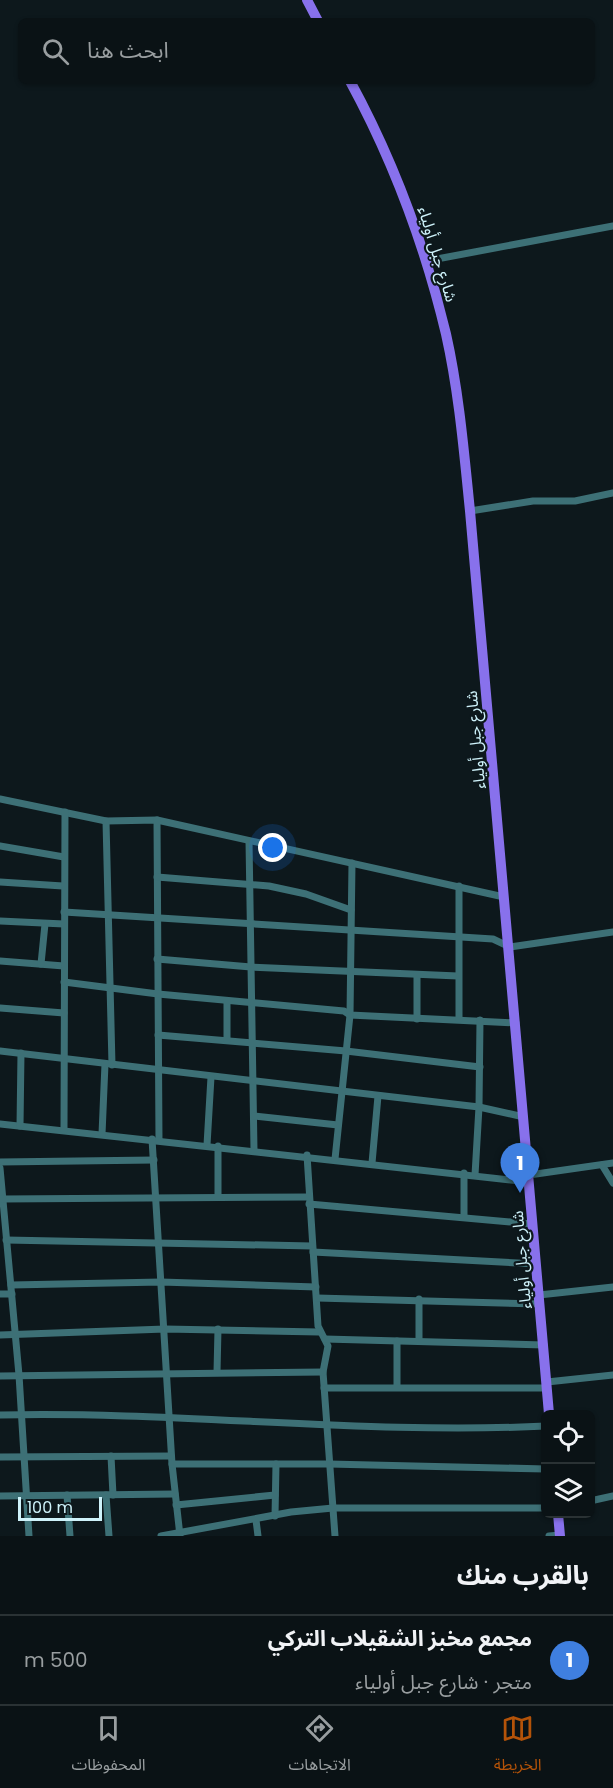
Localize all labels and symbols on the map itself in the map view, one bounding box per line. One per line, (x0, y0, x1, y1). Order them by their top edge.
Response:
street label: شارع جبل أولياء (411, 204, 463, 305)
street label: شارع جبل أولياء (460, 690, 492, 790)
your location (258, 833, 287, 862)
pin: 1 (500, 1144, 540, 1193)
street label: شارع جبل أولياء (506, 1210, 538, 1310)
scale bar (18, 1494, 102, 1522)

